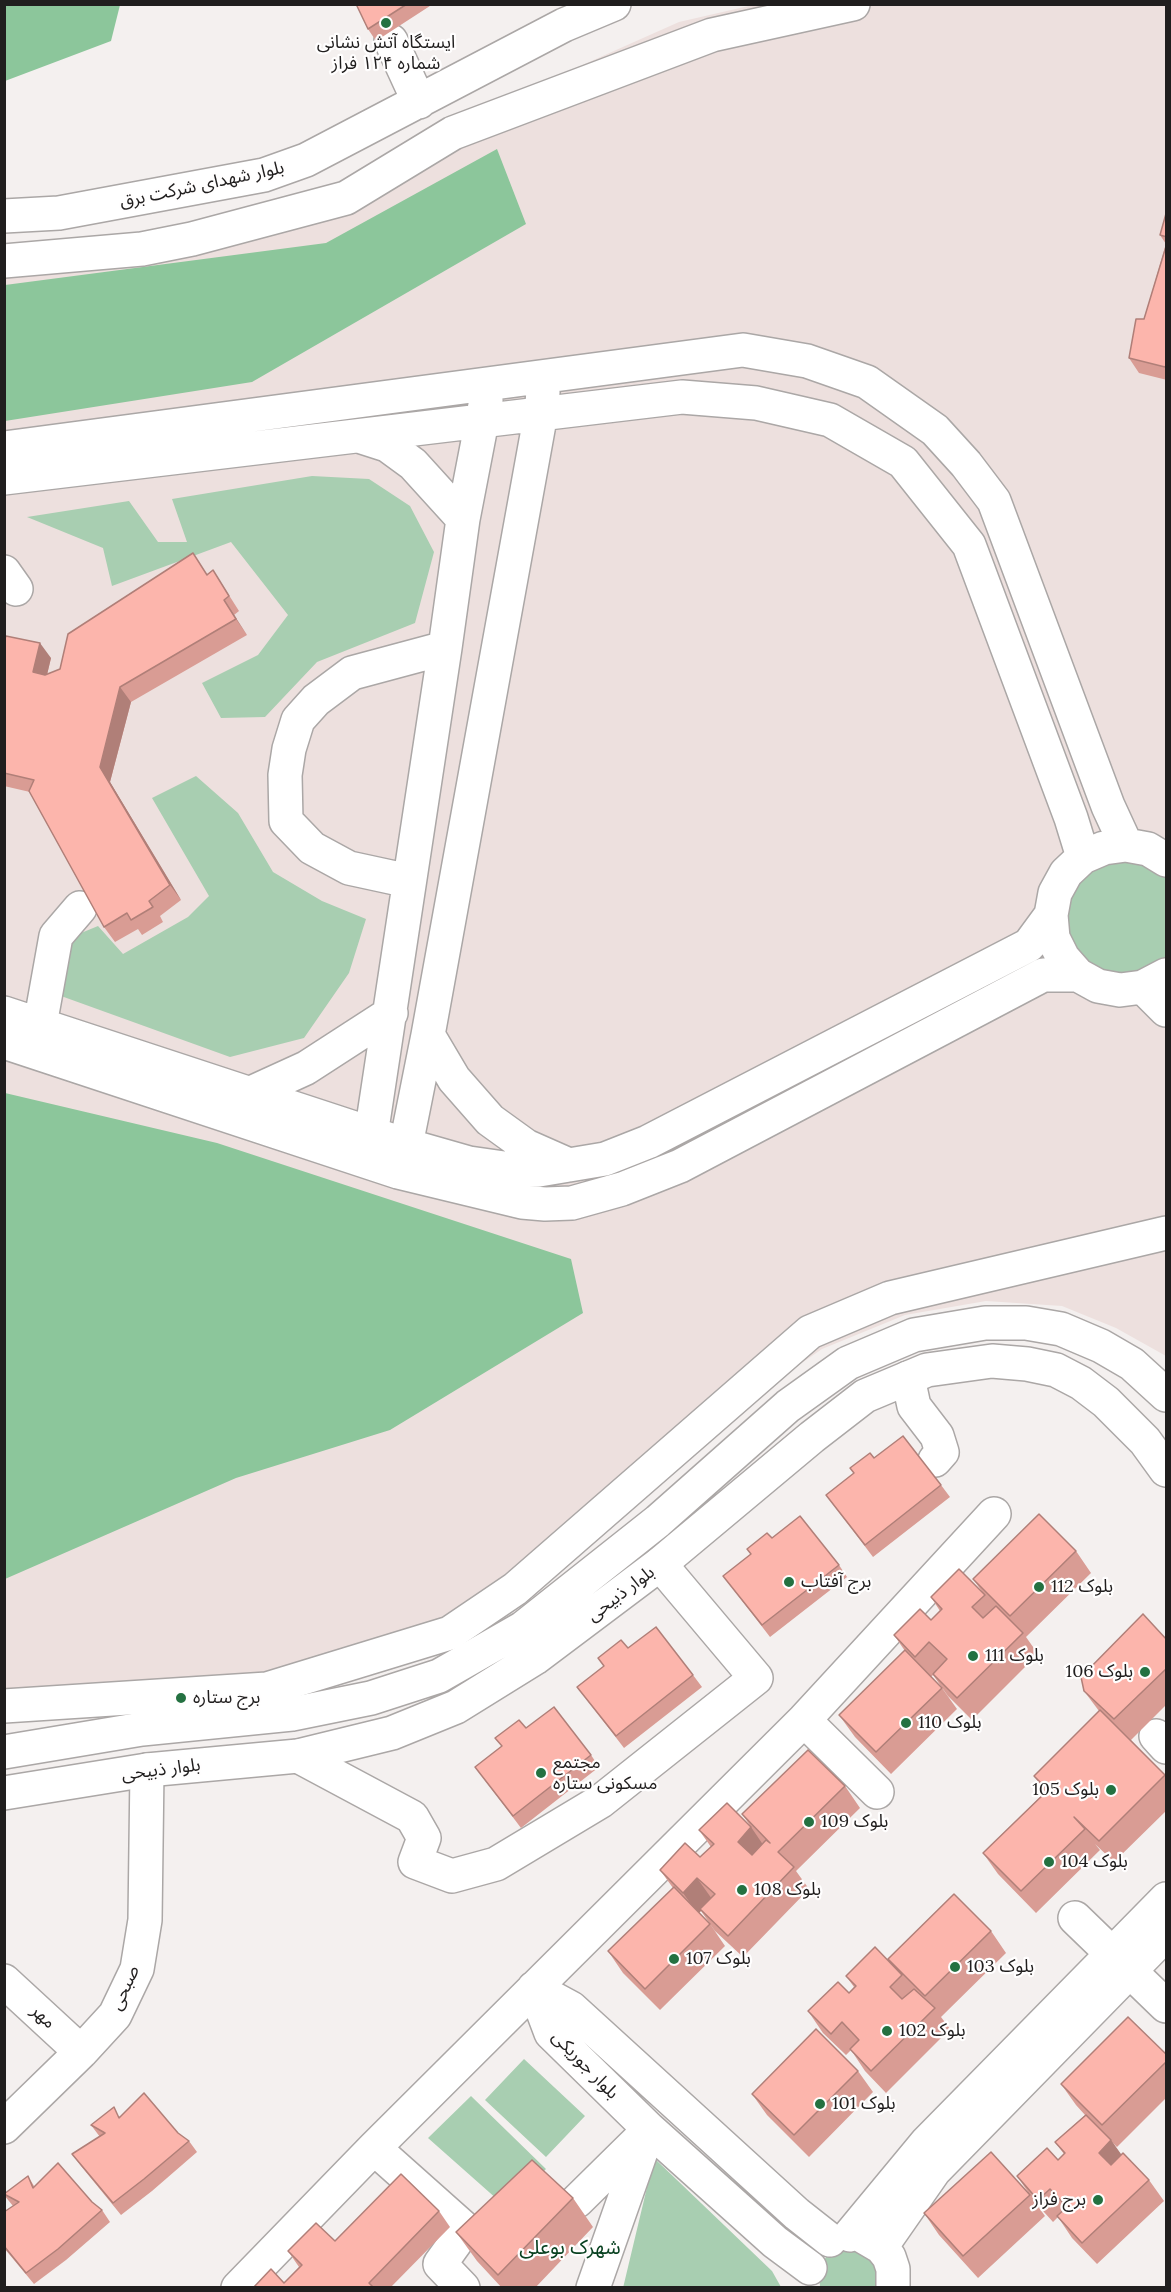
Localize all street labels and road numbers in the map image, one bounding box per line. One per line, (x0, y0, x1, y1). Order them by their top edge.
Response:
street label: بلوار شهدای شرکت برق (118, 157, 286, 213)
street label: بلوار ذبیحی (583, 1562, 659, 1626)
street label: بلوار ذبیحی (120, 1754, 202, 1786)
street label: صبحی (106, 1962, 144, 2014)
street label: مهر (26, 2000, 60, 2034)
street label: بلوار جوریکی (547, 2026, 623, 2104)

